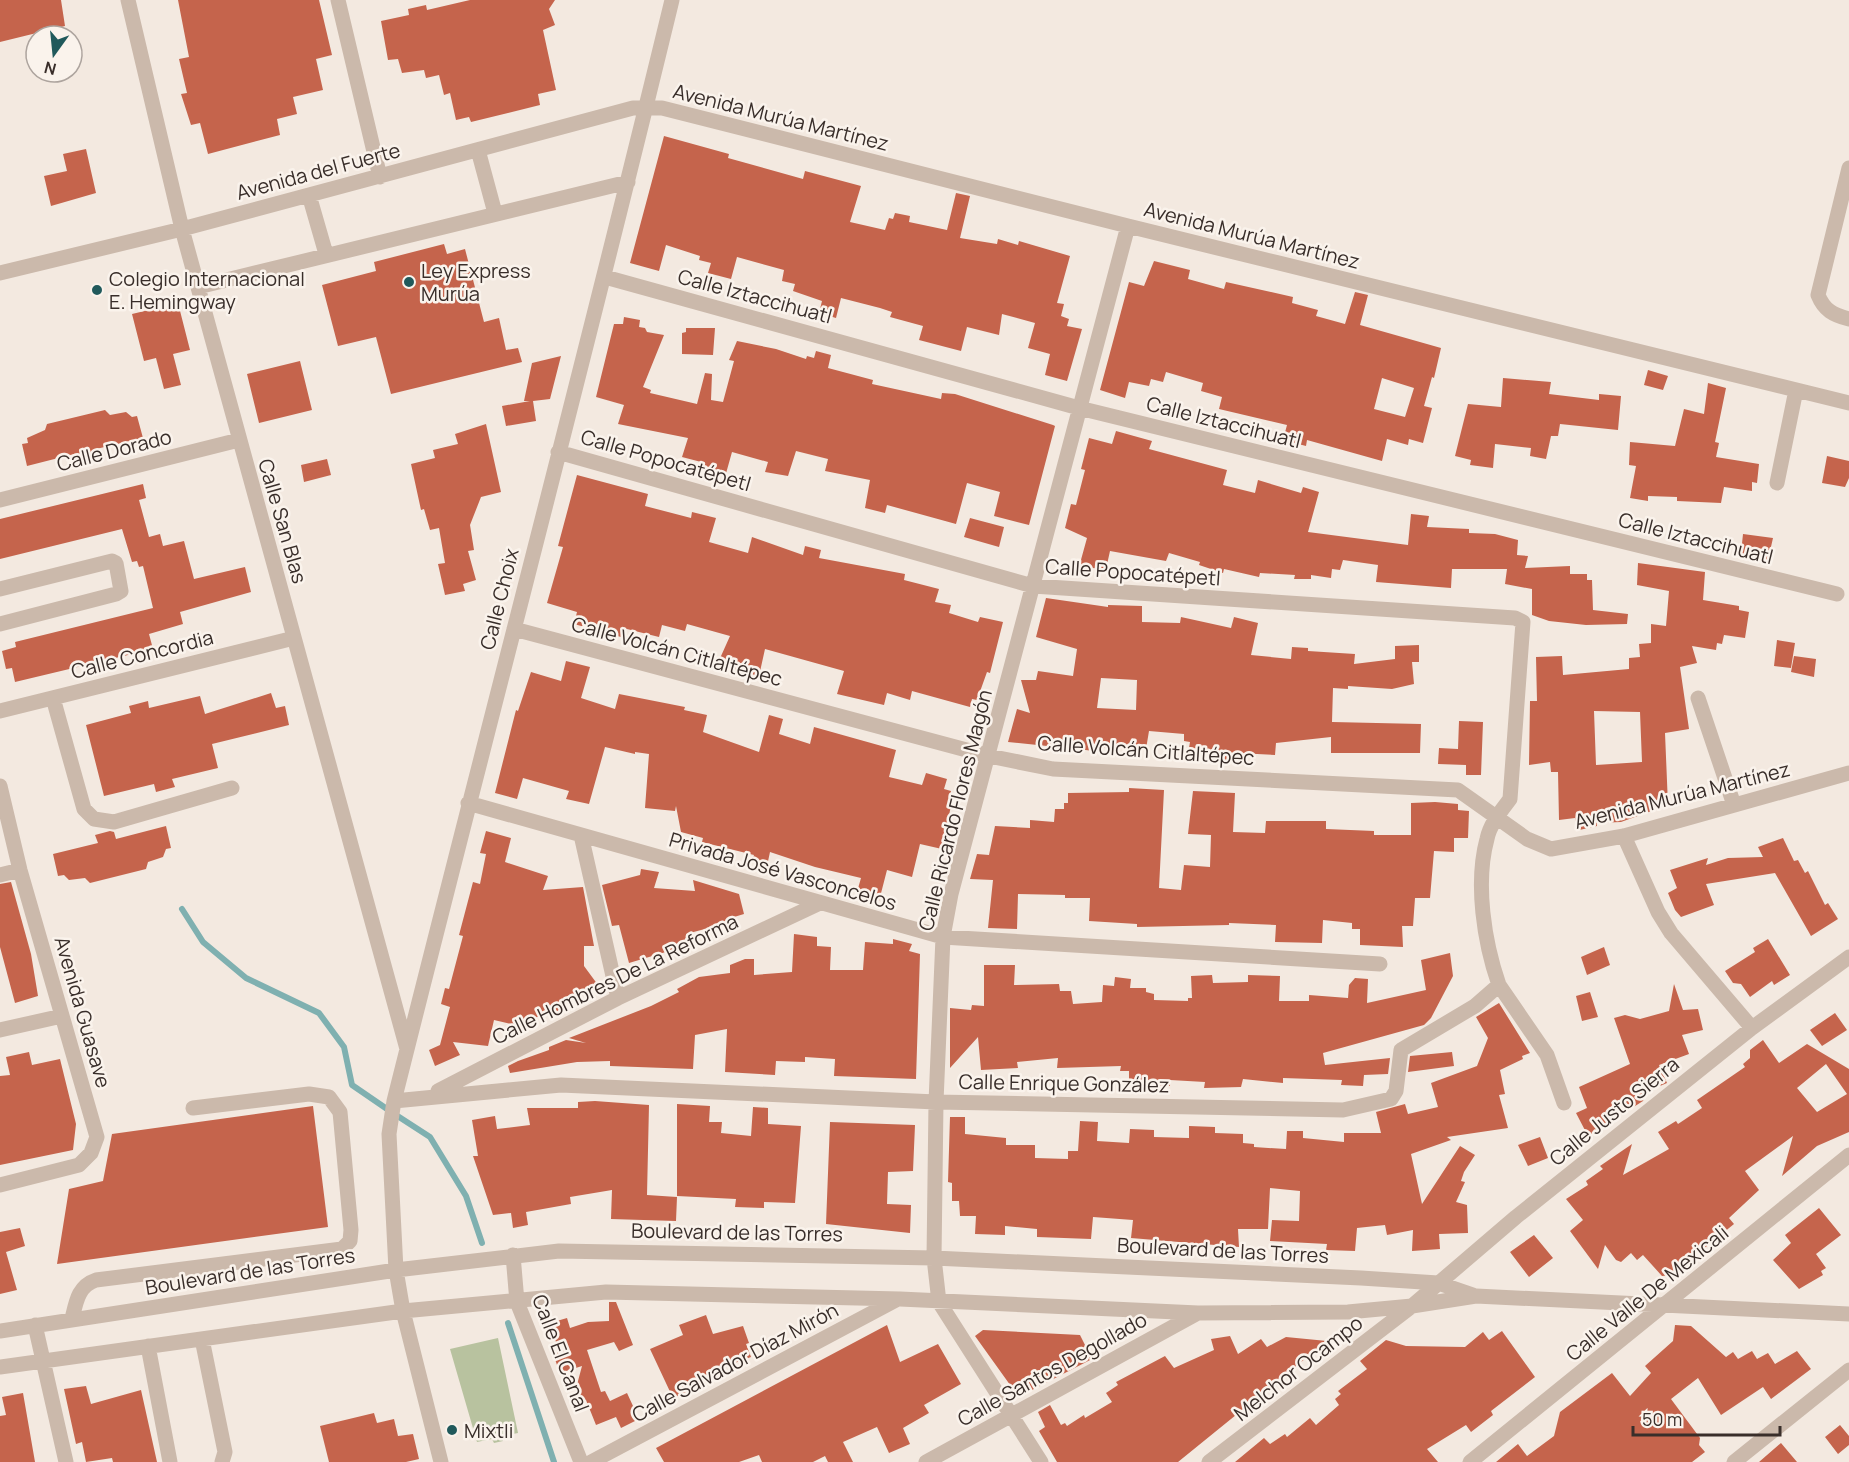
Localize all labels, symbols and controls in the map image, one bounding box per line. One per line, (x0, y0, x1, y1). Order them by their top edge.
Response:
north arrow (24, 24, 84, 84)
text: N (42, 56, 59, 81)
street label: Avenida Murúa Martínez (670, 77, 892, 157)
street label: Avenida del Fuerte (233, 136, 403, 206)
street label: Avenida Murúa Martínez (1141, 195, 1363, 275)
place label: Ley Express Murúa (421, 257, 531, 307)
street label: Calle Iztaccihuatl (675, 262, 835, 330)
place label: Colegio Internacional E. Hemingway (109, 265, 305, 315)
marker: Ley Express Murúa (402, 275, 416, 289)
marker: Colegio Internacional E. Hemingway (90, 283, 104, 297)
street label: Calle Iztaccihuatl (1144, 390, 1304, 454)
street label: Calle Dorado (54, 423, 174, 477)
street label: Calle Popocatépetl (578, 423, 754, 497)
street label: Calle San Blas (252, 456, 314, 586)
street label: Calle Iztaccihuatl (1616, 506, 1776, 570)
street label: Calle Choix (473, 545, 525, 653)
street label: Calle Popocatépetl (1044, 552, 1222, 592)
street label: Calle Volcán Citlaltépec (569, 610, 785, 692)
street label: Calle Concordia (68, 623, 216, 685)
street label: Calle Ricardo Flores Magón (912, 687, 998, 933)
street label: Calle Volcán Citlaltépec (1037, 729, 1255, 771)
street label: Avenida Murúa Martínez (1571, 755, 1793, 835)
street label: Privada José Vasconcelos (666, 826, 900, 916)
street label: Calle Hombres De La Reforma (488, 908, 742, 1050)
street label: Avenida Guasave (48, 933, 118, 1091)
street label: Calle Justo Sierra (1544, 1050, 1684, 1172)
street label: Calle Enrique González (958, 1068, 1170, 1098)
street label: Boulevard de las Torres (631, 1217, 843, 1247)
street label: Calle Valle De Mexicali (1560, 1219, 1734, 1367)
street label: Boulevard de las Torres (1117, 1231, 1329, 1269)
street label: Boulevard de las Torres (143, 1241, 357, 1301)
street label: Calle El Canal (526, 1290, 596, 1416)
street label: Calle Salvador Díaz Mirón (627, 1296, 843, 1428)
street label: Calle Santos Degollado (953, 1306, 1152, 1432)
street label: Melchor Ocampo (1228, 1309, 1368, 1427)
scale bar (1633, 1399, 1780, 1437)
text: 50 m (1642, 1407, 1682, 1431)
place label: Mixtli (464, 1417, 513, 1444)
marker: Mixtli (445, 1423, 459, 1437)

